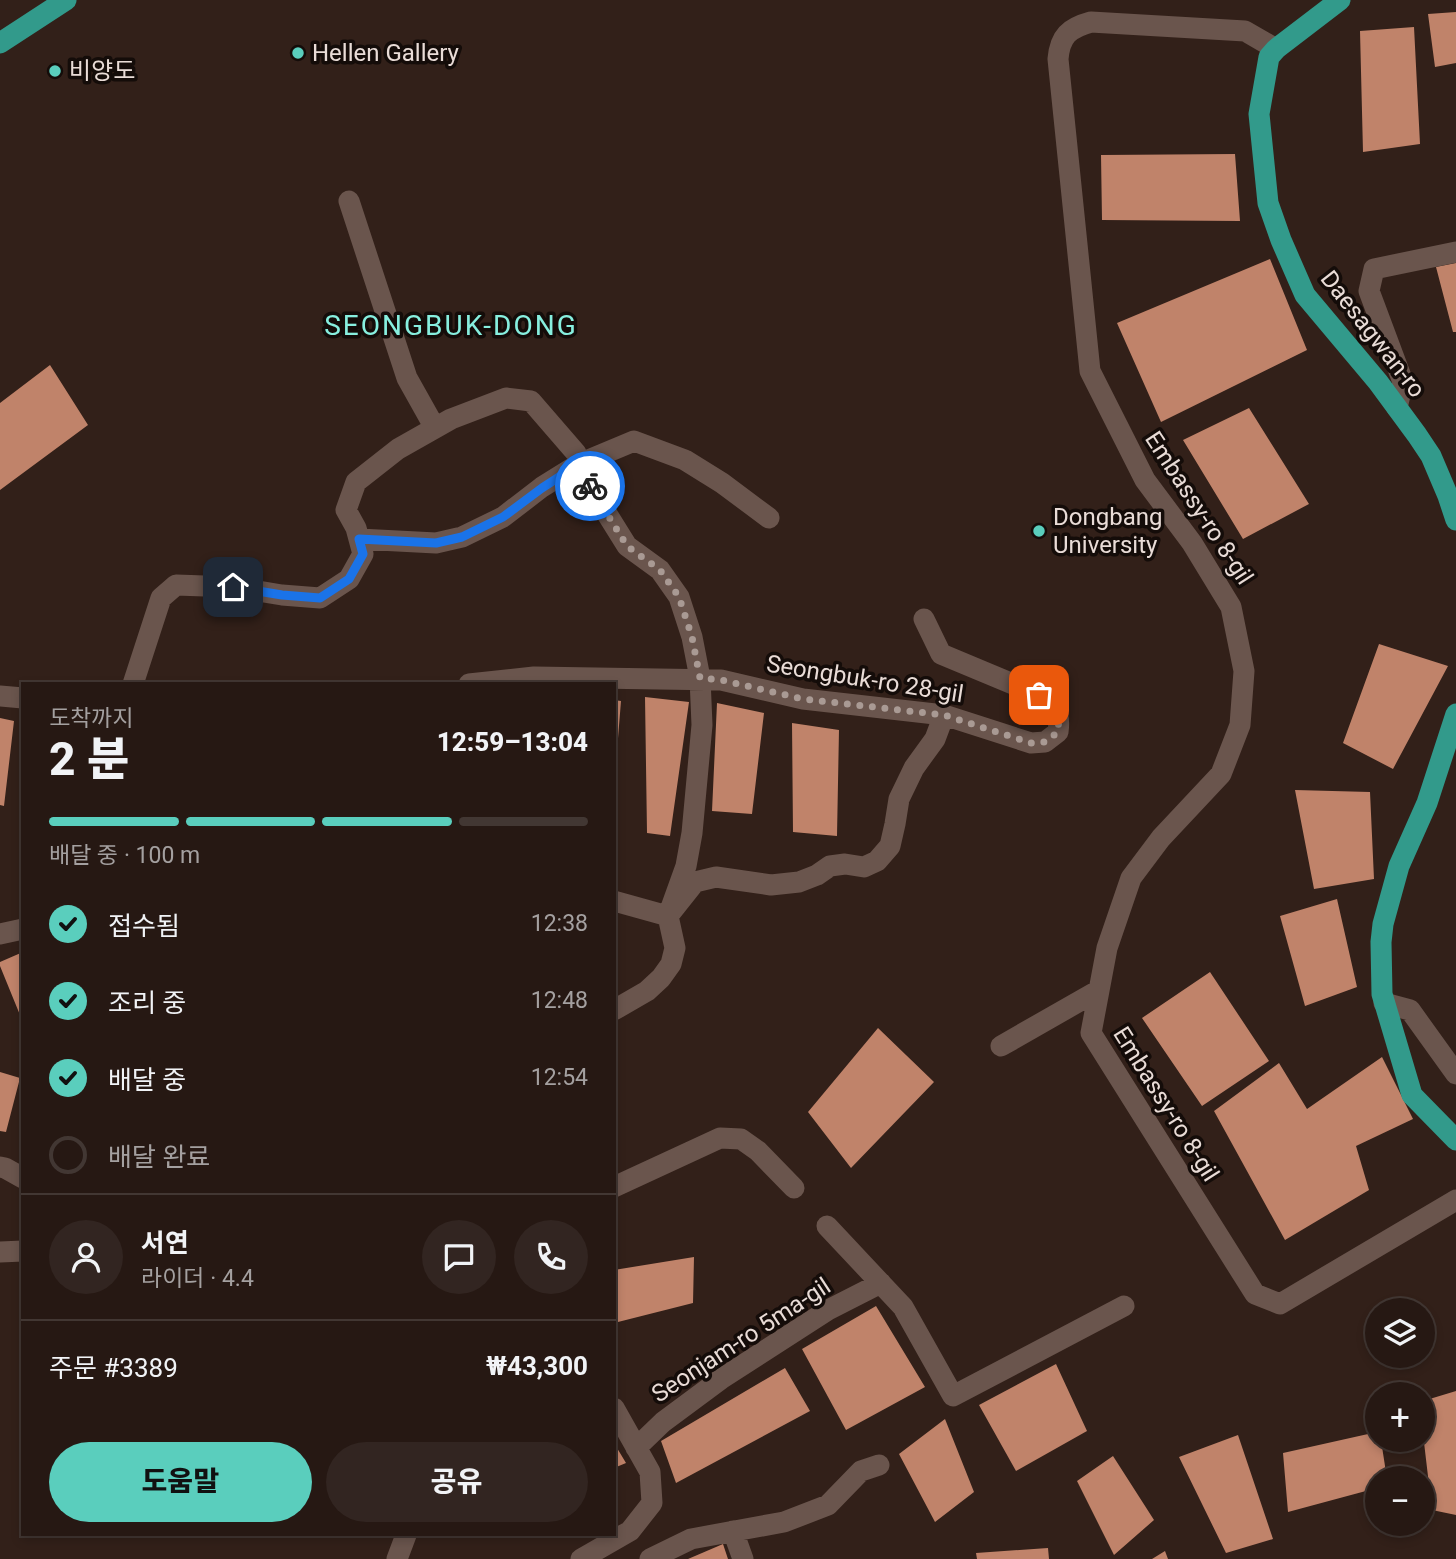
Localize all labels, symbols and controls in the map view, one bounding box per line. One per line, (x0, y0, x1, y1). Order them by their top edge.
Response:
place label: Hellen Gallery (312, 39, 460, 67)
marker: Hellen Gallery (290, 45, 306, 61)
place label: 비양도 (69, 57, 135, 85)
marker: 비양도 (47, 63, 63, 79)
street label: Daesagwan-ro (1315, 265, 1431, 403)
district label: SEONGBUK-DONG (324, 309, 578, 342)
street label: Embassy-ro 8-gil (1139, 426, 1259, 590)
courier (555, 451, 625, 521)
icon: bike (571, 467, 609, 505)
place label: Dongbang University (1053, 503, 1162, 559)
marker: Dongbang University (1031, 523, 1047, 539)
pin (203, 557, 263, 617)
icon: home (214, 568, 252, 606)
street label: Seongbuk-ro 28-gil (764, 650, 966, 708)
pin (1009, 665, 1069, 725)
icon: bag (1020, 676, 1058, 714)
text: 도착까지 (49, 705, 134, 732)
text: 12:59–13:04 (437, 727, 588, 757)
text: 2 분 (49, 732, 129, 786)
text: 배달 중 · 100 m (49, 842, 200, 869)
icon: check (49, 905, 87, 943)
text: 12:38 (531, 910, 588, 937)
text: 접수됨 (108, 911, 180, 941)
icon: check (49, 982, 87, 1020)
text: 12:48 (531, 987, 588, 1014)
text: 조리 중 (108, 988, 186, 1018)
street label: Embassy-ro 8-gil (1107, 1022, 1225, 1186)
icon: check (49, 1059, 87, 1097)
text: 12:54 (531, 1064, 588, 1091)
text: 배달 중 (108, 1065, 186, 1095)
text: 배달 완료 (108, 1142, 210, 1172)
button: person (49, 1220, 123, 1294)
button: chat (422, 1220, 496, 1294)
button: phone (514, 1220, 588, 1294)
text: 서연 (141, 1228, 189, 1258)
text: 라이더 · 4.4 (141, 1265, 254, 1292)
street label: Seonjam-ro 5ma-gil (646, 1272, 836, 1408)
map controls (1365, 1298, 1435, 1536)
button: layers (1365, 1298, 1435, 1368)
text: ₩43,300 (486, 1351, 588, 1381)
text: 주문 #3389 (49, 1353, 178, 1383)
button: + (1365, 1382, 1435, 1452)
button: 도움말 (49, 1442, 312, 1522)
button: 공유 (326, 1442, 588, 1522)
button: − (1365, 1466, 1435, 1536)

